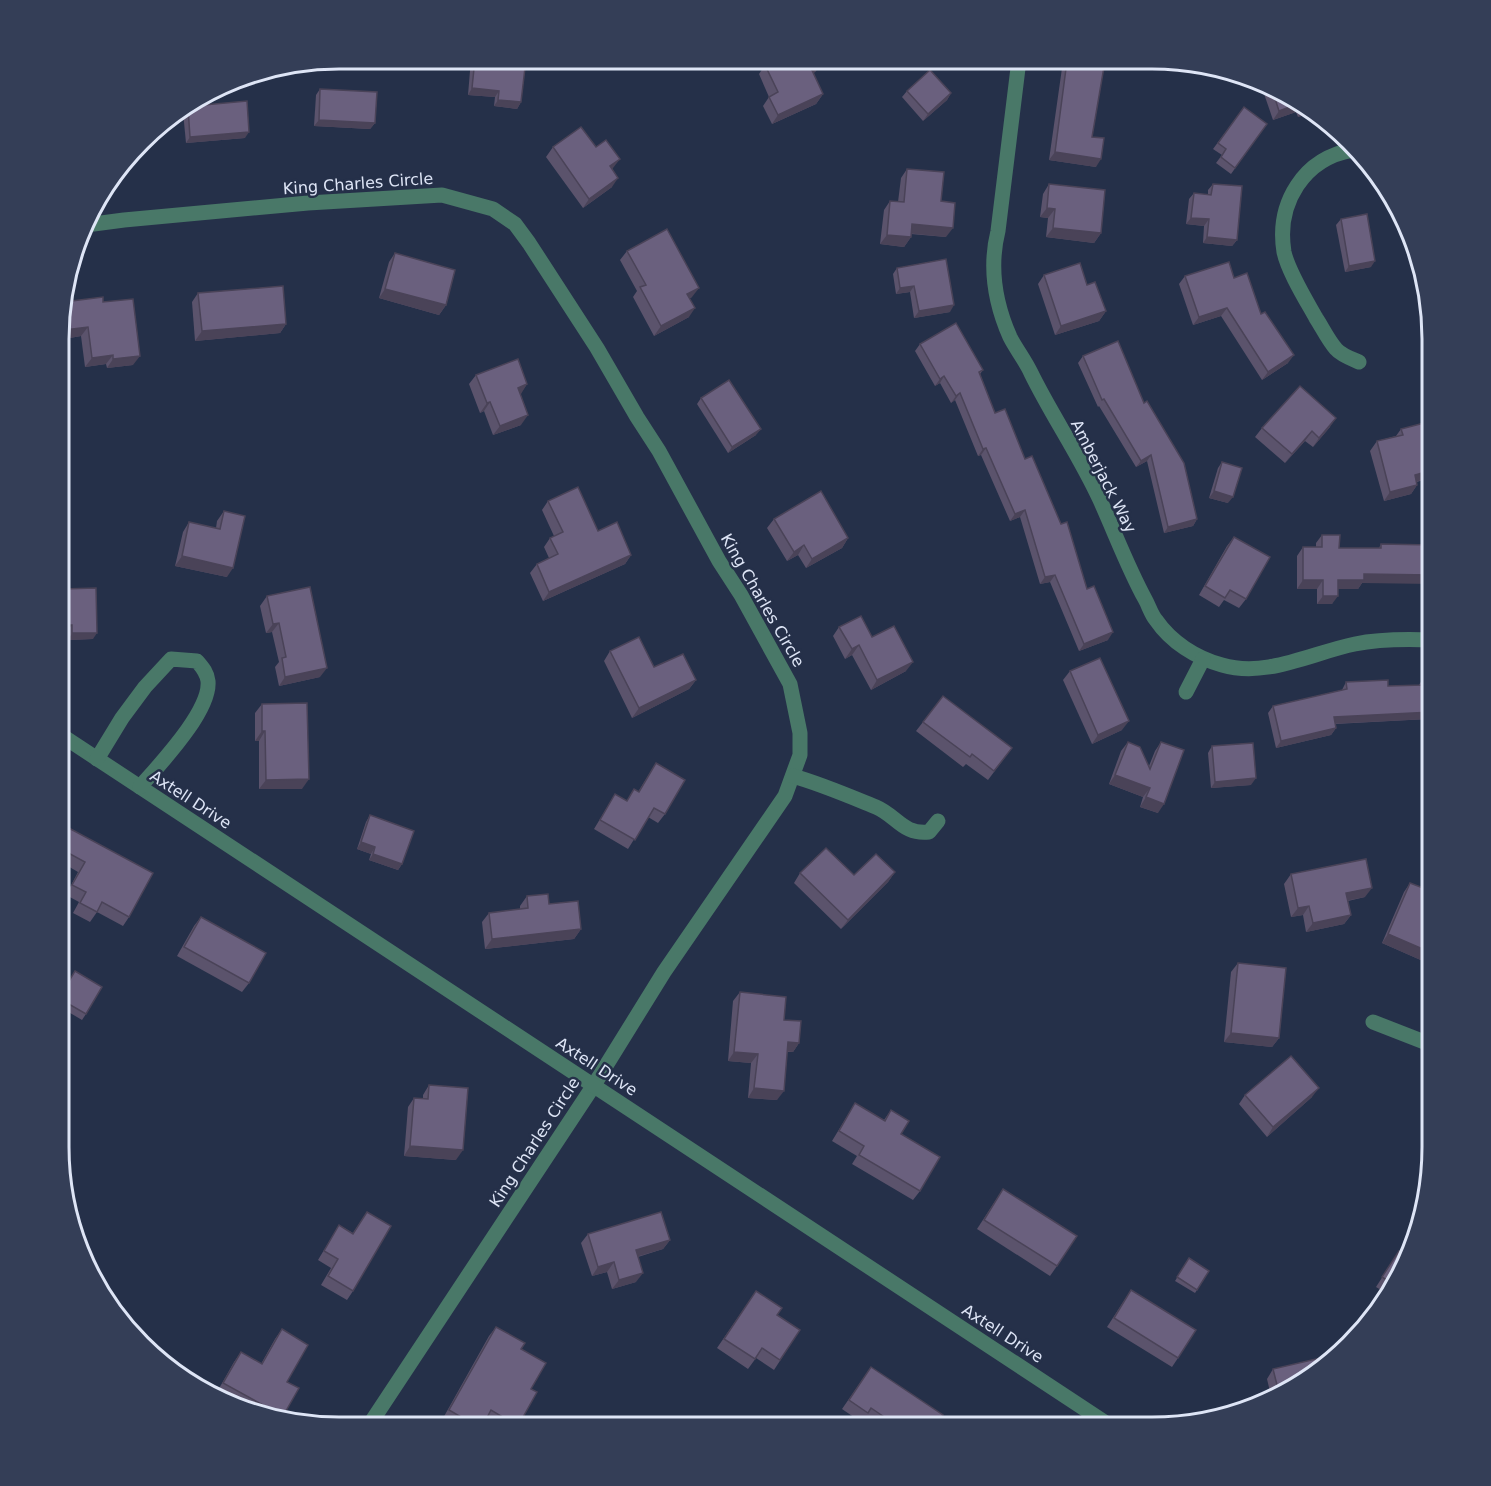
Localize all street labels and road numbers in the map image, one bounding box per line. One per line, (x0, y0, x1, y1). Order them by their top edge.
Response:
street label: King Charles Circle (282, 169, 434, 198)
street label: Amberjack Way (1067, 416, 1140, 536)
street label: King Charles Circle (717, 530, 808, 670)
street label: Axtell Drive (146, 766, 235, 833)
street label: Axtell Drive (552, 1033, 641, 1100)
street label: King Charles Circle (485, 1074, 583, 1211)
street label: Axtell Drive (958, 1300, 1047, 1367)

